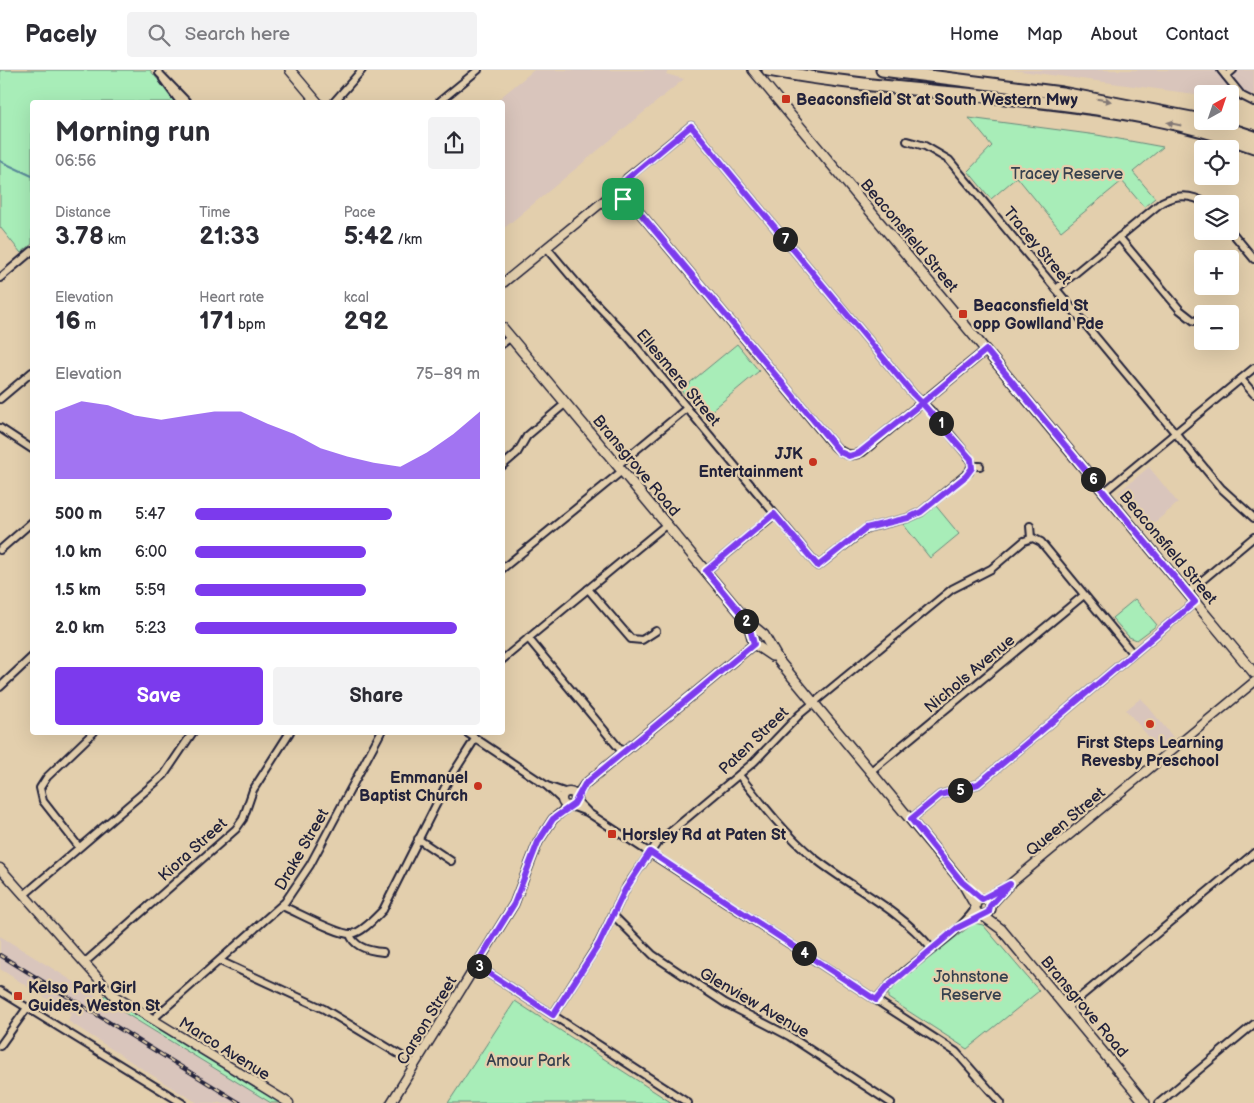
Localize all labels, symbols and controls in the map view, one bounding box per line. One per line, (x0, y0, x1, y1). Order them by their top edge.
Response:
search box (127, 12, 477, 57)
text: Pacely (25, 20, 97, 49)
icon: search (145, 21, 173, 49)
text: Search here (185, 23, 290, 46)
text: Home (950, 24, 999, 45)
text: Map (1027, 24, 1063, 45)
text: About (1091, 24, 1138, 45)
text: Contact (1166, 24, 1229, 45)
north arrow (1194, 85, 1239, 130)
map controls (1194, 85, 1239, 350)
place label: Beaconsfield St at South Western Mwy (796, 91, 1078, 110)
marker: Beaconsfield St at South Western Mwy (780, 93, 792, 105)
one-way arrow (1096, 97, 1112, 105)
text: Morning run (55, 116, 210, 149)
button: share (428, 117, 480, 169)
one-way arrow (1166, 120, 1181, 128)
button: locate (1194, 140, 1239, 185)
text: 06:56 (55, 152, 96, 171)
park label: Tracey Reserve (1011, 165, 1124, 184)
street label: Beaconsfield Street (856, 176, 962, 296)
pin (602, 178, 644, 220)
icon: arrive (609, 185, 637, 213)
button: layers (1194, 195, 1239, 240)
street label: Tracey Street (999, 203, 1075, 289)
text: Distance (55, 204, 111, 221)
text: Time (199, 204, 230, 221)
text: Pace (344, 204, 376, 221)
text: 3.78 (55, 221, 104, 252)
text: 21:33 (199, 221, 260, 252)
text: 5:42 (344, 221, 394, 252)
pin: 7 (772, 226, 798, 252)
text: km (104, 231, 126, 248)
text: /km (394, 231, 422, 248)
text: 7 (782, 231, 789, 248)
button: + (1194, 250, 1239, 295)
text: Elevation (55, 289, 113, 306)
text: Heart rate (199, 289, 264, 306)
text: kcal (344, 289, 369, 306)
place label: Beaconsfield St opp Gowlland Pde (973, 297, 1104, 334)
button: − (1194, 305, 1239, 350)
text: 16 (55, 306, 81, 337)
text: 171 (199, 306, 234, 337)
text: 292 (344, 306, 388, 337)
marker: Beaconsfield St opp Gowlland Pde (957, 308, 969, 320)
text: m (81, 316, 96, 333)
text: bpm (234, 316, 266, 333)
street label: Ellesmere Street (632, 326, 724, 430)
text: Elevation (55, 365, 122, 384)
text: 75–89 m (416, 365, 480, 384)
pin: 1 (928, 410, 954, 436)
street label: Bransgrove Road (588, 412, 684, 520)
text: 1 (939, 415, 944, 432)
place label: JJK Entertainment (698, 445, 804, 482)
marker: JJK Entertainment (807, 456, 819, 468)
pin: 6 (1080, 466, 1106, 492)
text: 6 (1089, 471, 1098, 488)
street label: Beaconsfield Street (1115, 488, 1221, 608)
text: 500 m (55, 505, 102, 524)
text: 5:47 (135, 505, 165, 524)
text: 1.0 km (55, 543, 102, 562)
text: 6:00 (135, 543, 167, 562)
text: 1.5 km (55, 581, 101, 600)
text: 5:59 (135, 581, 166, 600)
pin: 2 (734, 608, 758, 634)
text: 2 (742, 613, 751, 630)
text: 2.0 km (55, 619, 104, 638)
text: 5:23 (135, 619, 166, 638)
street label: Nichols Avenue (921, 631, 1019, 717)
button: Save (55, 667, 263, 725)
button: Share (273, 667, 480, 725)
street label: Paten Street (715, 703, 793, 779)
marker: First Steps Learning Revesby Preschool (1144, 718, 1156, 730)
place label: First Steps Learning Revesby Preschool (1077, 734, 1223, 771)
place label: Emmanuel Baptist Church (359, 769, 468, 806)
pin: 5 (948, 778, 972, 802)
marker: Emmanuel Baptist Church (472, 780, 484, 792)
text: 5 (956, 782, 965, 799)
street label: Queen Street (1023, 784, 1109, 861)
street label: Drake Street (271, 805, 333, 894)
street label: Kiora Street (155, 814, 231, 886)
place label: Horsley Rd at Paten St (622, 826, 787, 845)
marker: Horsley Rd at Paten St (606, 828, 618, 840)
pin: 4 (792, 940, 816, 966)
text: 4 (800, 945, 809, 962)
street label: Bransgrove Road (1036, 953, 1132, 1061)
pin: 3 (466, 954, 492, 978)
text: 3 (475, 958, 484, 975)
street label: Glenview Avenue (696, 964, 813, 1043)
park label: Johnstone Reserve (934, 968, 1009, 1005)
street label: Carson Street (393, 973, 461, 1069)
place label: Kelso Park Girl Guides, Weston St (28, 979, 161, 1016)
marker: Kelso Park Girl Guides, Weston St (12, 990, 24, 1002)
street label: Marco Avenue (175, 1014, 274, 1085)
park label: Amour Park (486, 1052, 570, 1071)

